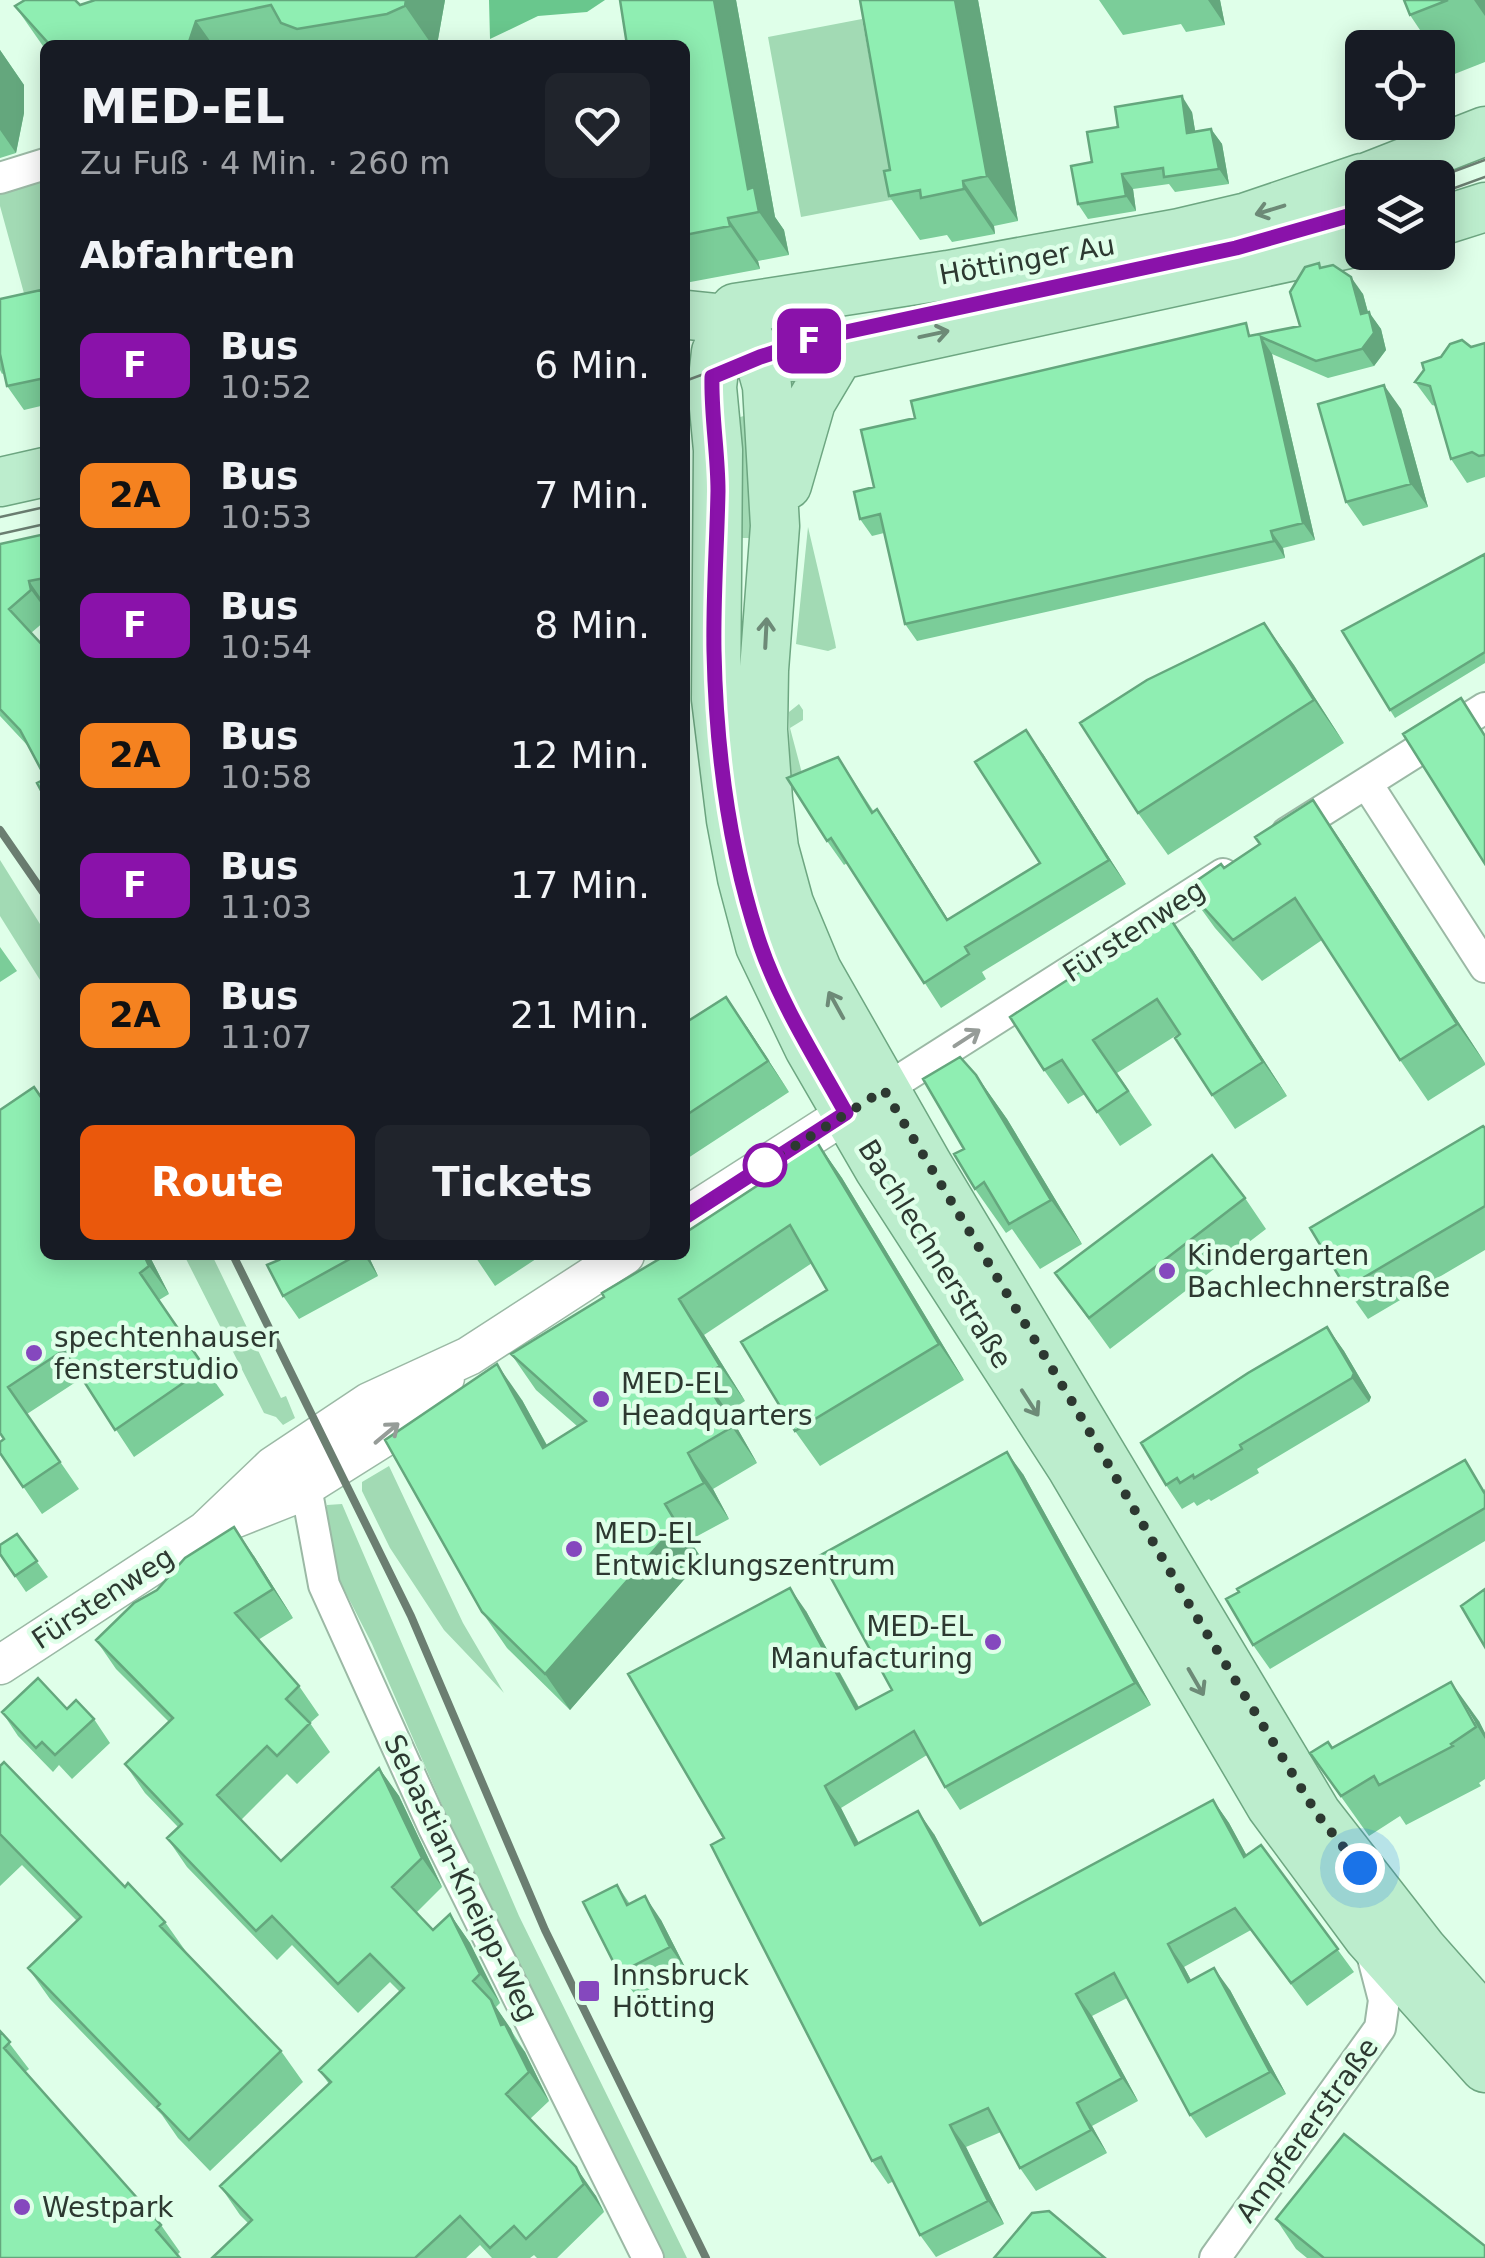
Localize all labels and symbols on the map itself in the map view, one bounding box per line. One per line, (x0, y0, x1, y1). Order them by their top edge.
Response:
one-way arrow (1255, 202, 1286, 220)
street label: Höttinger Au (936, 228, 1118, 292)
line badge: F (776, 308, 842, 374)
one-way arrow (918, 324, 950, 343)
one-way arrow (757, 617, 776, 649)
street label: Fürstenweg (1057, 873, 1211, 989)
one-way arrow (826, 991, 846, 1021)
one-way arrow (952, 1027, 980, 1048)
street label: Bachlechnerstraße (851, 1134, 1019, 1374)
unlabelled marker (744, 1144, 786, 1186)
place label: Kindergarten Bachlechnerstraße (1187, 1239, 1450, 1304)
marker: Kindergarten Bachlechnerstraße (1156, 1260, 1178, 1282)
place label: spechtenhauser fensterstudio (54, 1321, 279, 1386)
marker: spechtenhauser fensterstudio (23, 1342, 45, 1364)
place label: MED-EL Headquarters (621, 1367, 813, 1432)
marker: MED-EL Headquarters (590, 1388, 612, 1410)
one-way arrow (1019, 1388, 1040, 1416)
one-way arrow (373, 1422, 399, 1444)
place label: MED-EL Entwicklungszentrum (594, 1517, 896, 1582)
marker: MED-EL Entwicklungszentrum (563, 1538, 585, 1560)
street label: Fürstenweg (26, 1540, 180, 1656)
place label: MED-EL Manufacturing (770, 1610, 973, 1675)
marker: MED-EL Manufacturing (982, 1631, 1004, 1653)
one-way arrow (1186, 1667, 1206, 1696)
street label: Sebastian-Kneipp-Weg (377, 1729, 545, 2027)
your location (1335, 1843, 1385, 1893)
place label: Innsbruck Hötting (612, 1959, 750, 2024)
marker: Innsbruck Hötting (576, 1978, 602, 2004)
street label: Ampfererstraße (1229, 2031, 1385, 2229)
place label: Westpark (42, 2191, 174, 2224)
marker: Westpark (11, 2196, 33, 2218)

